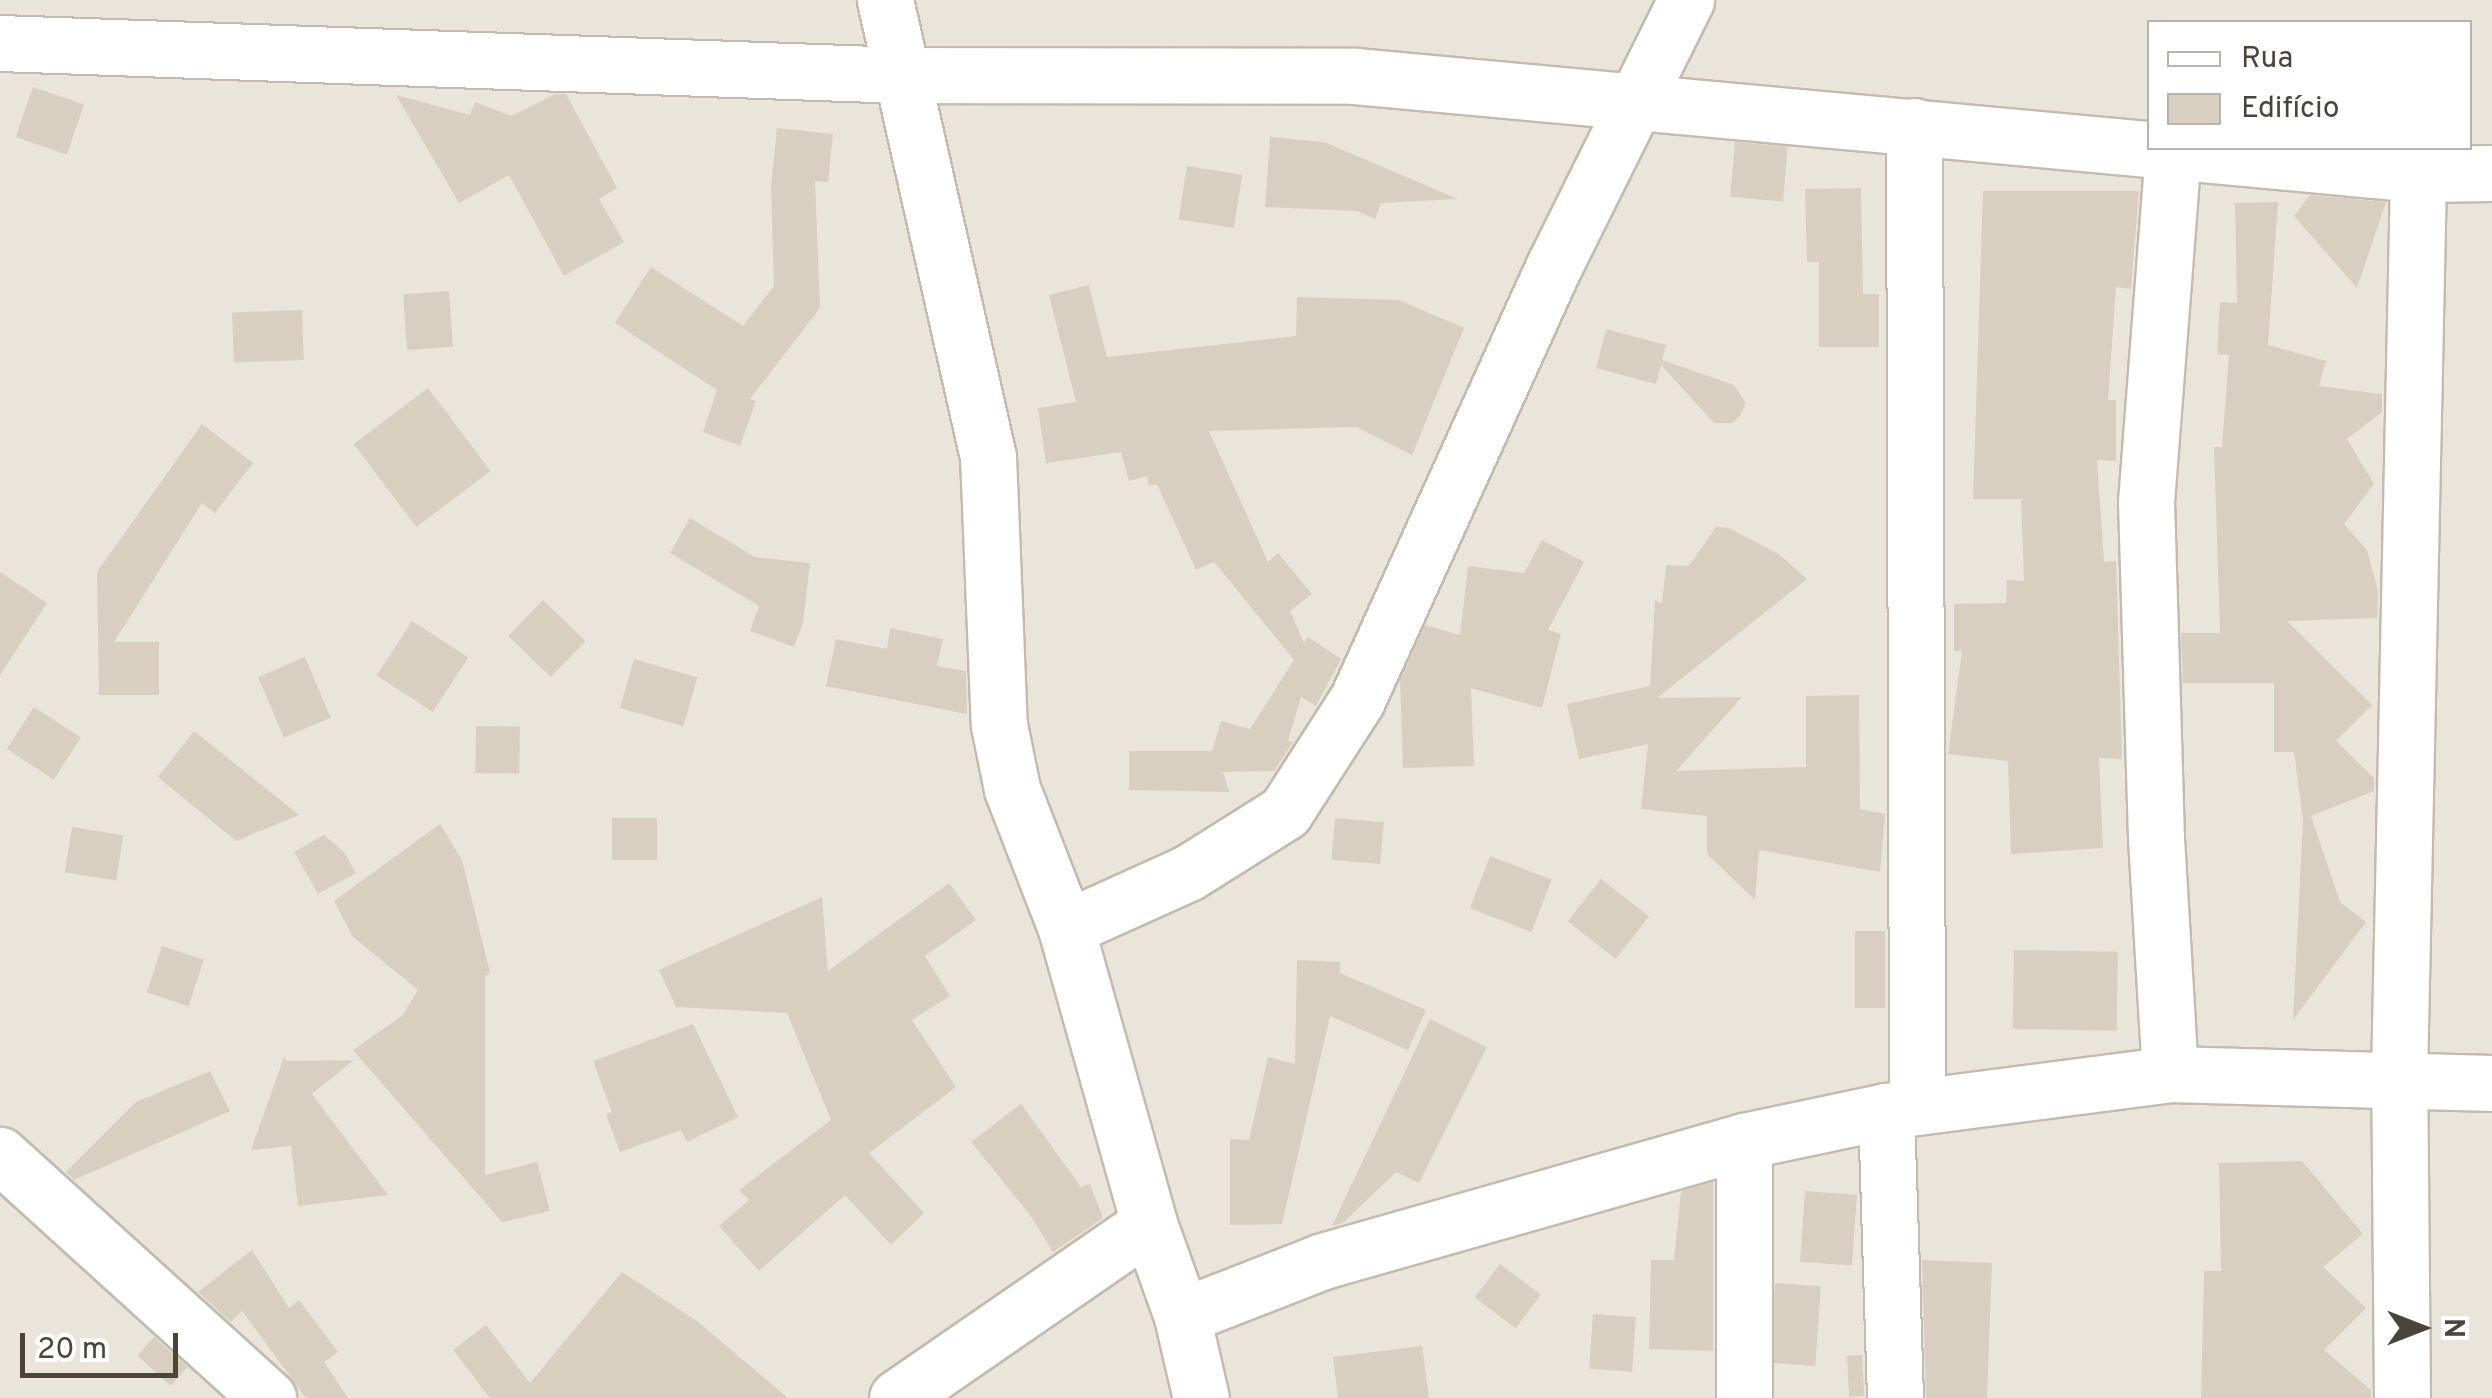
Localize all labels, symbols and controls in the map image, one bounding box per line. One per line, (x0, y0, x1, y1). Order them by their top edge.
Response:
legend (2147, 20, 2472, 150)
text: Rua (2241, 41, 2293, 78)
text: Edifício (2241, 91, 2339, 128)
north arrow (2372, 1278, 2472, 1378)
scale bar (25, 1313, 182, 1375)
text: N (2434, 1318, 2470, 1338)
text: 20 m (37, 1332, 107, 1369)

